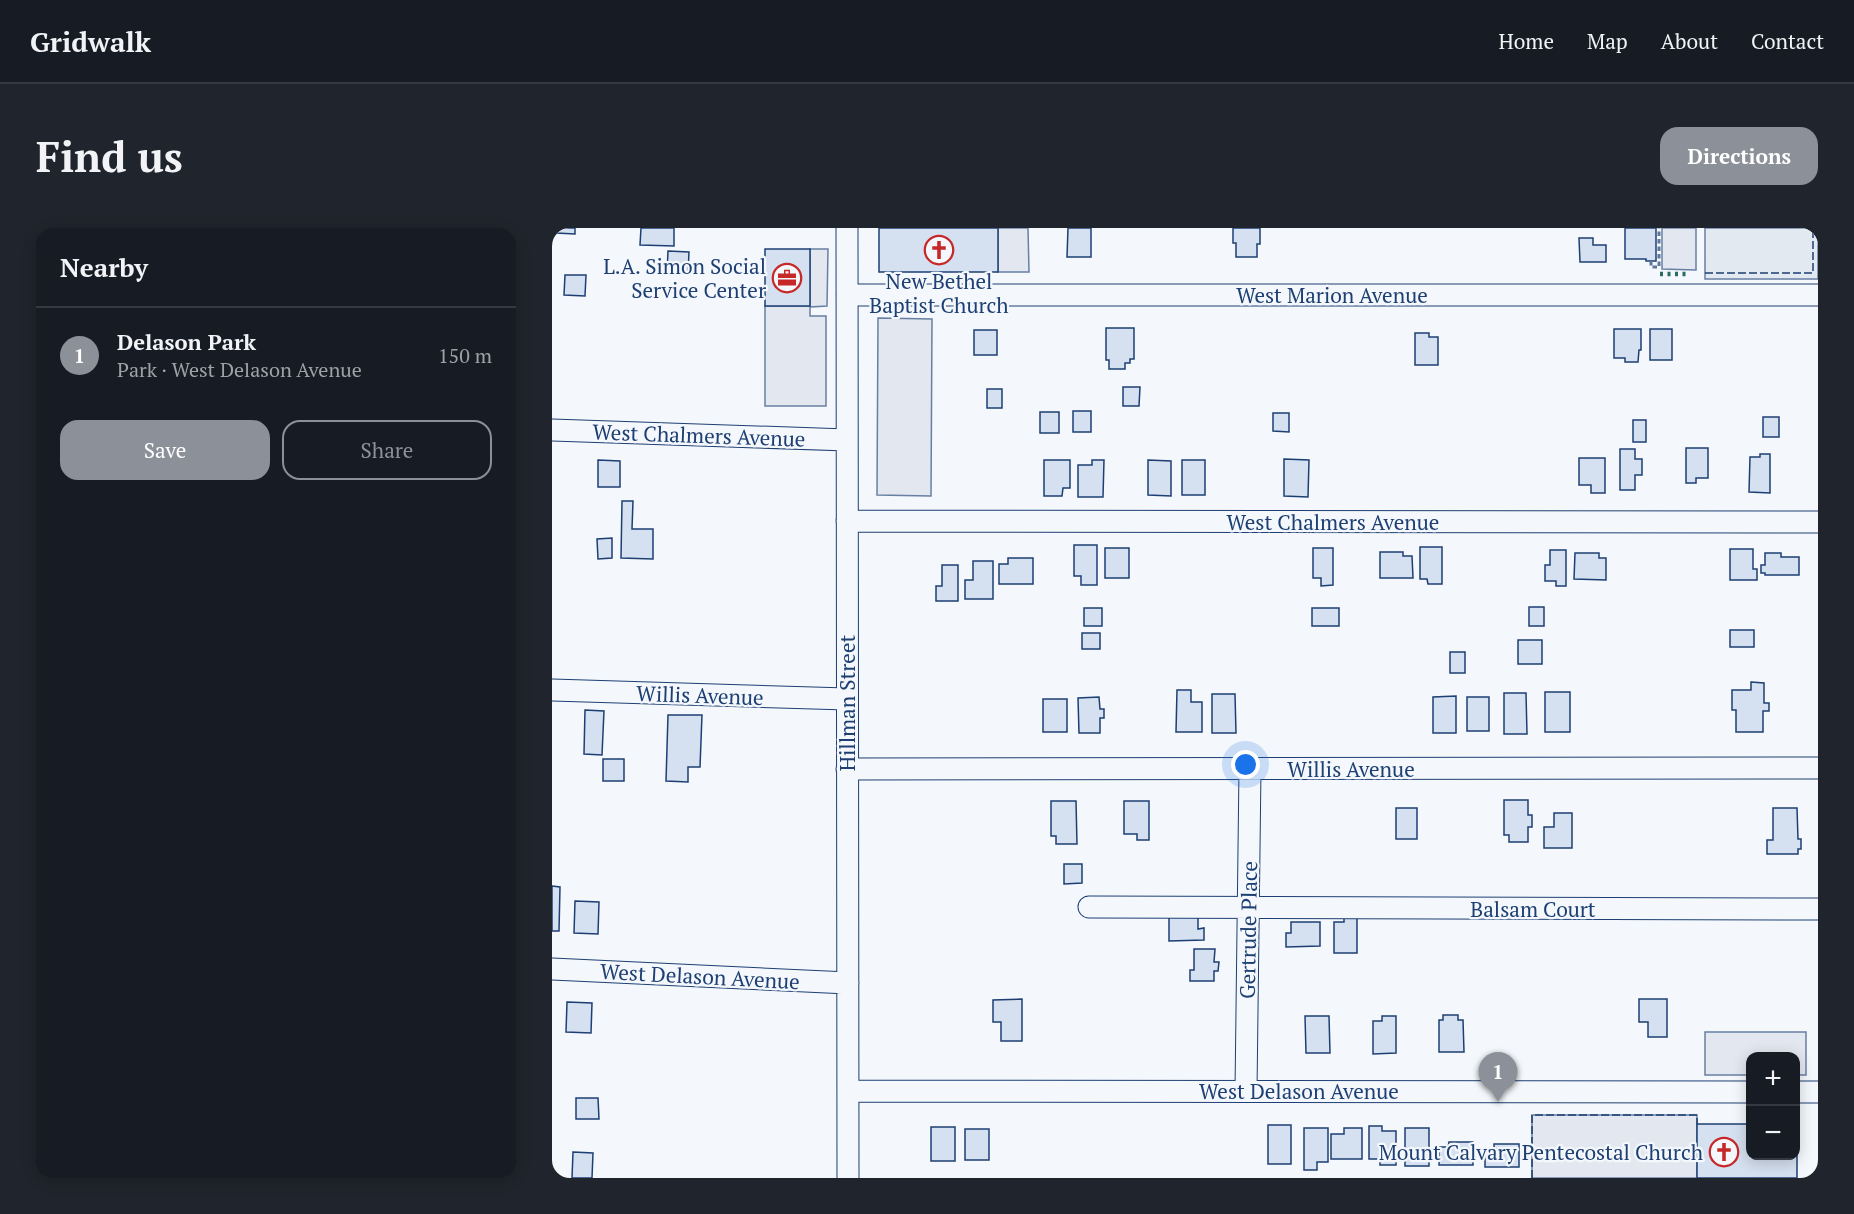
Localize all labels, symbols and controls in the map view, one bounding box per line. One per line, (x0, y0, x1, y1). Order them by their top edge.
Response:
text: Gridwalk (30, 23, 151, 60)
text: Home (1498, 27, 1554, 55)
text: Map (1587, 27, 1628, 55)
text: About (1661, 27, 1718, 55)
text: Contact (1751, 27, 1824, 55)
button: Directions (1660, 127, 1818, 185)
text: Find us (36, 128, 183, 184)
church icon: New Bethel Baptist Church (923, 234, 955, 266)
text: Nearby (60, 250, 148, 284)
place label: L.A. Simon Social Service Center (603, 252, 766, 304)
office icon: L.A. Simon Social Service Center (771, 262, 803, 294)
place label: New Bethel Baptist Church (869, 267, 1009, 319)
street label: West Marion Avenue (1236, 281, 1428, 309)
text: Delason Park (117, 327, 256, 356)
text: 1 (74, 342, 85, 369)
text: 150 m (438, 342, 492, 369)
text: Park · West Delason Avenue (117, 356, 362, 383)
street label: West Chalmers Avenue (592, 417, 806, 453)
button: Save (60, 420, 270, 480)
button: Share (282, 420, 492, 480)
street label: West Chalmers Avenue (1227, 508, 1439, 536)
street label: Hillman Street (833, 635, 861, 771)
street label: Willis Avenue (636, 679, 764, 711)
your location (1231, 750, 1260, 779)
street label: Willis Avenue (1287, 755, 1415, 783)
street label: Gertrude Place (1233, 861, 1263, 999)
street label: Balsam Court (1470, 895, 1596, 923)
street label: West Delason Avenue (600, 957, 800, 995)
pin: 1 (1478, 1052, 1518, 1102)
map controls (1746, 1052, 1800, 1160)
button: + (1746, 1052, 1800, 1106)
street label: West Delason Avenue (1199, 1077, 1399, 1105)
button: − (1746, 1106, 1800, 1160)
church icon: Mount Calvary Pentecostal Church (1708, 1136, 1740, 1168)
place label: Mount Calvary Pentecostal Church (1379, 1138, 1703, 1166)

